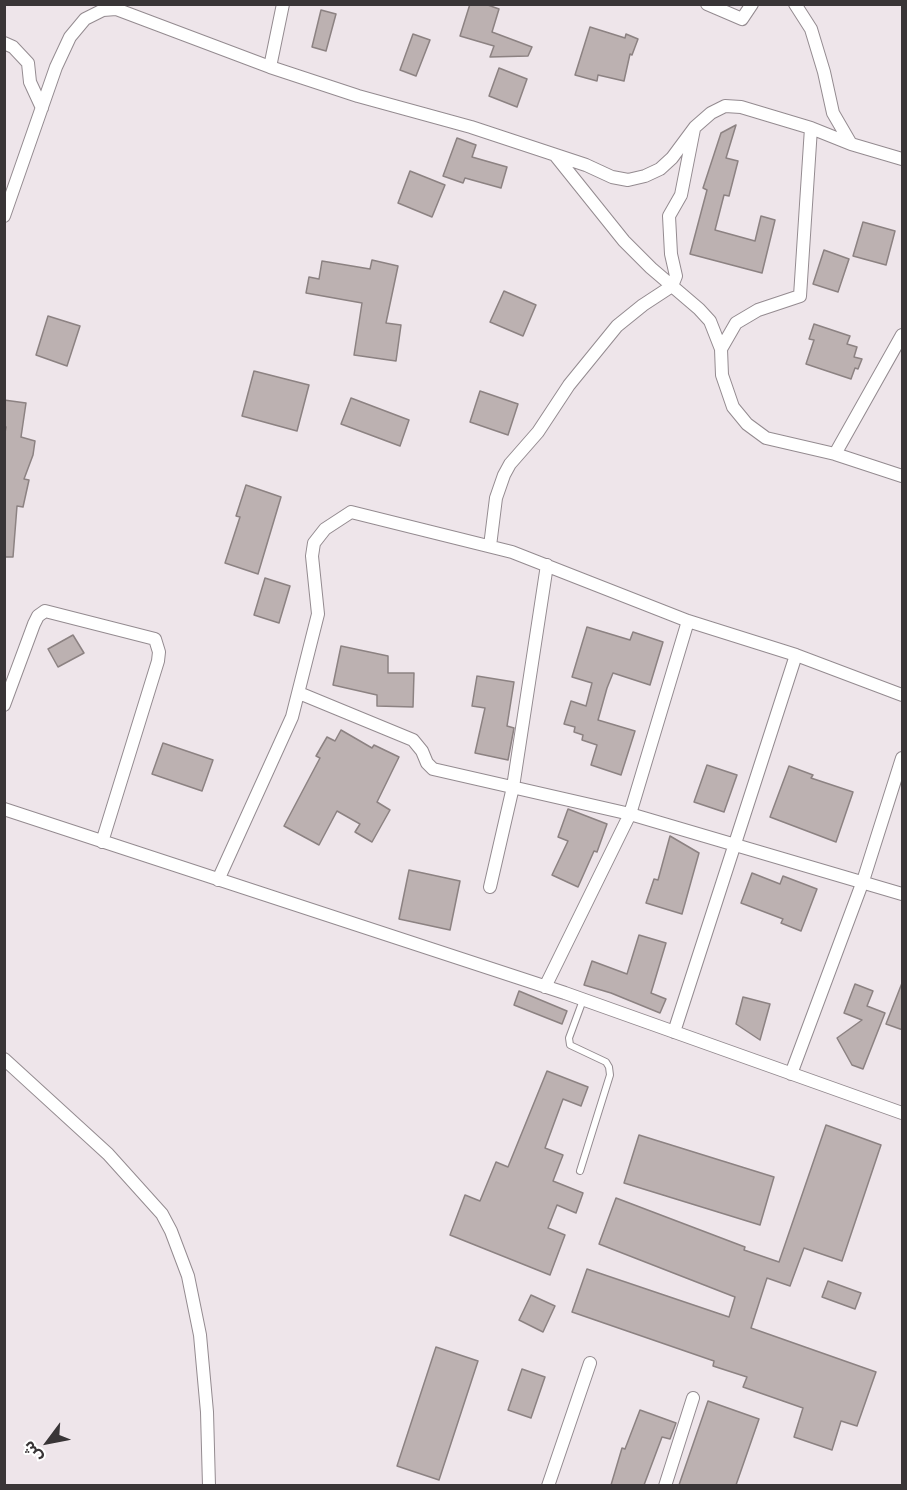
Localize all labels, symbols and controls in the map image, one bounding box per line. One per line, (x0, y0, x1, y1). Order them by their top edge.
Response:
north arrow (18, 1412, 78, 1472)
text: ش (18, 1437, 47, 1467)

